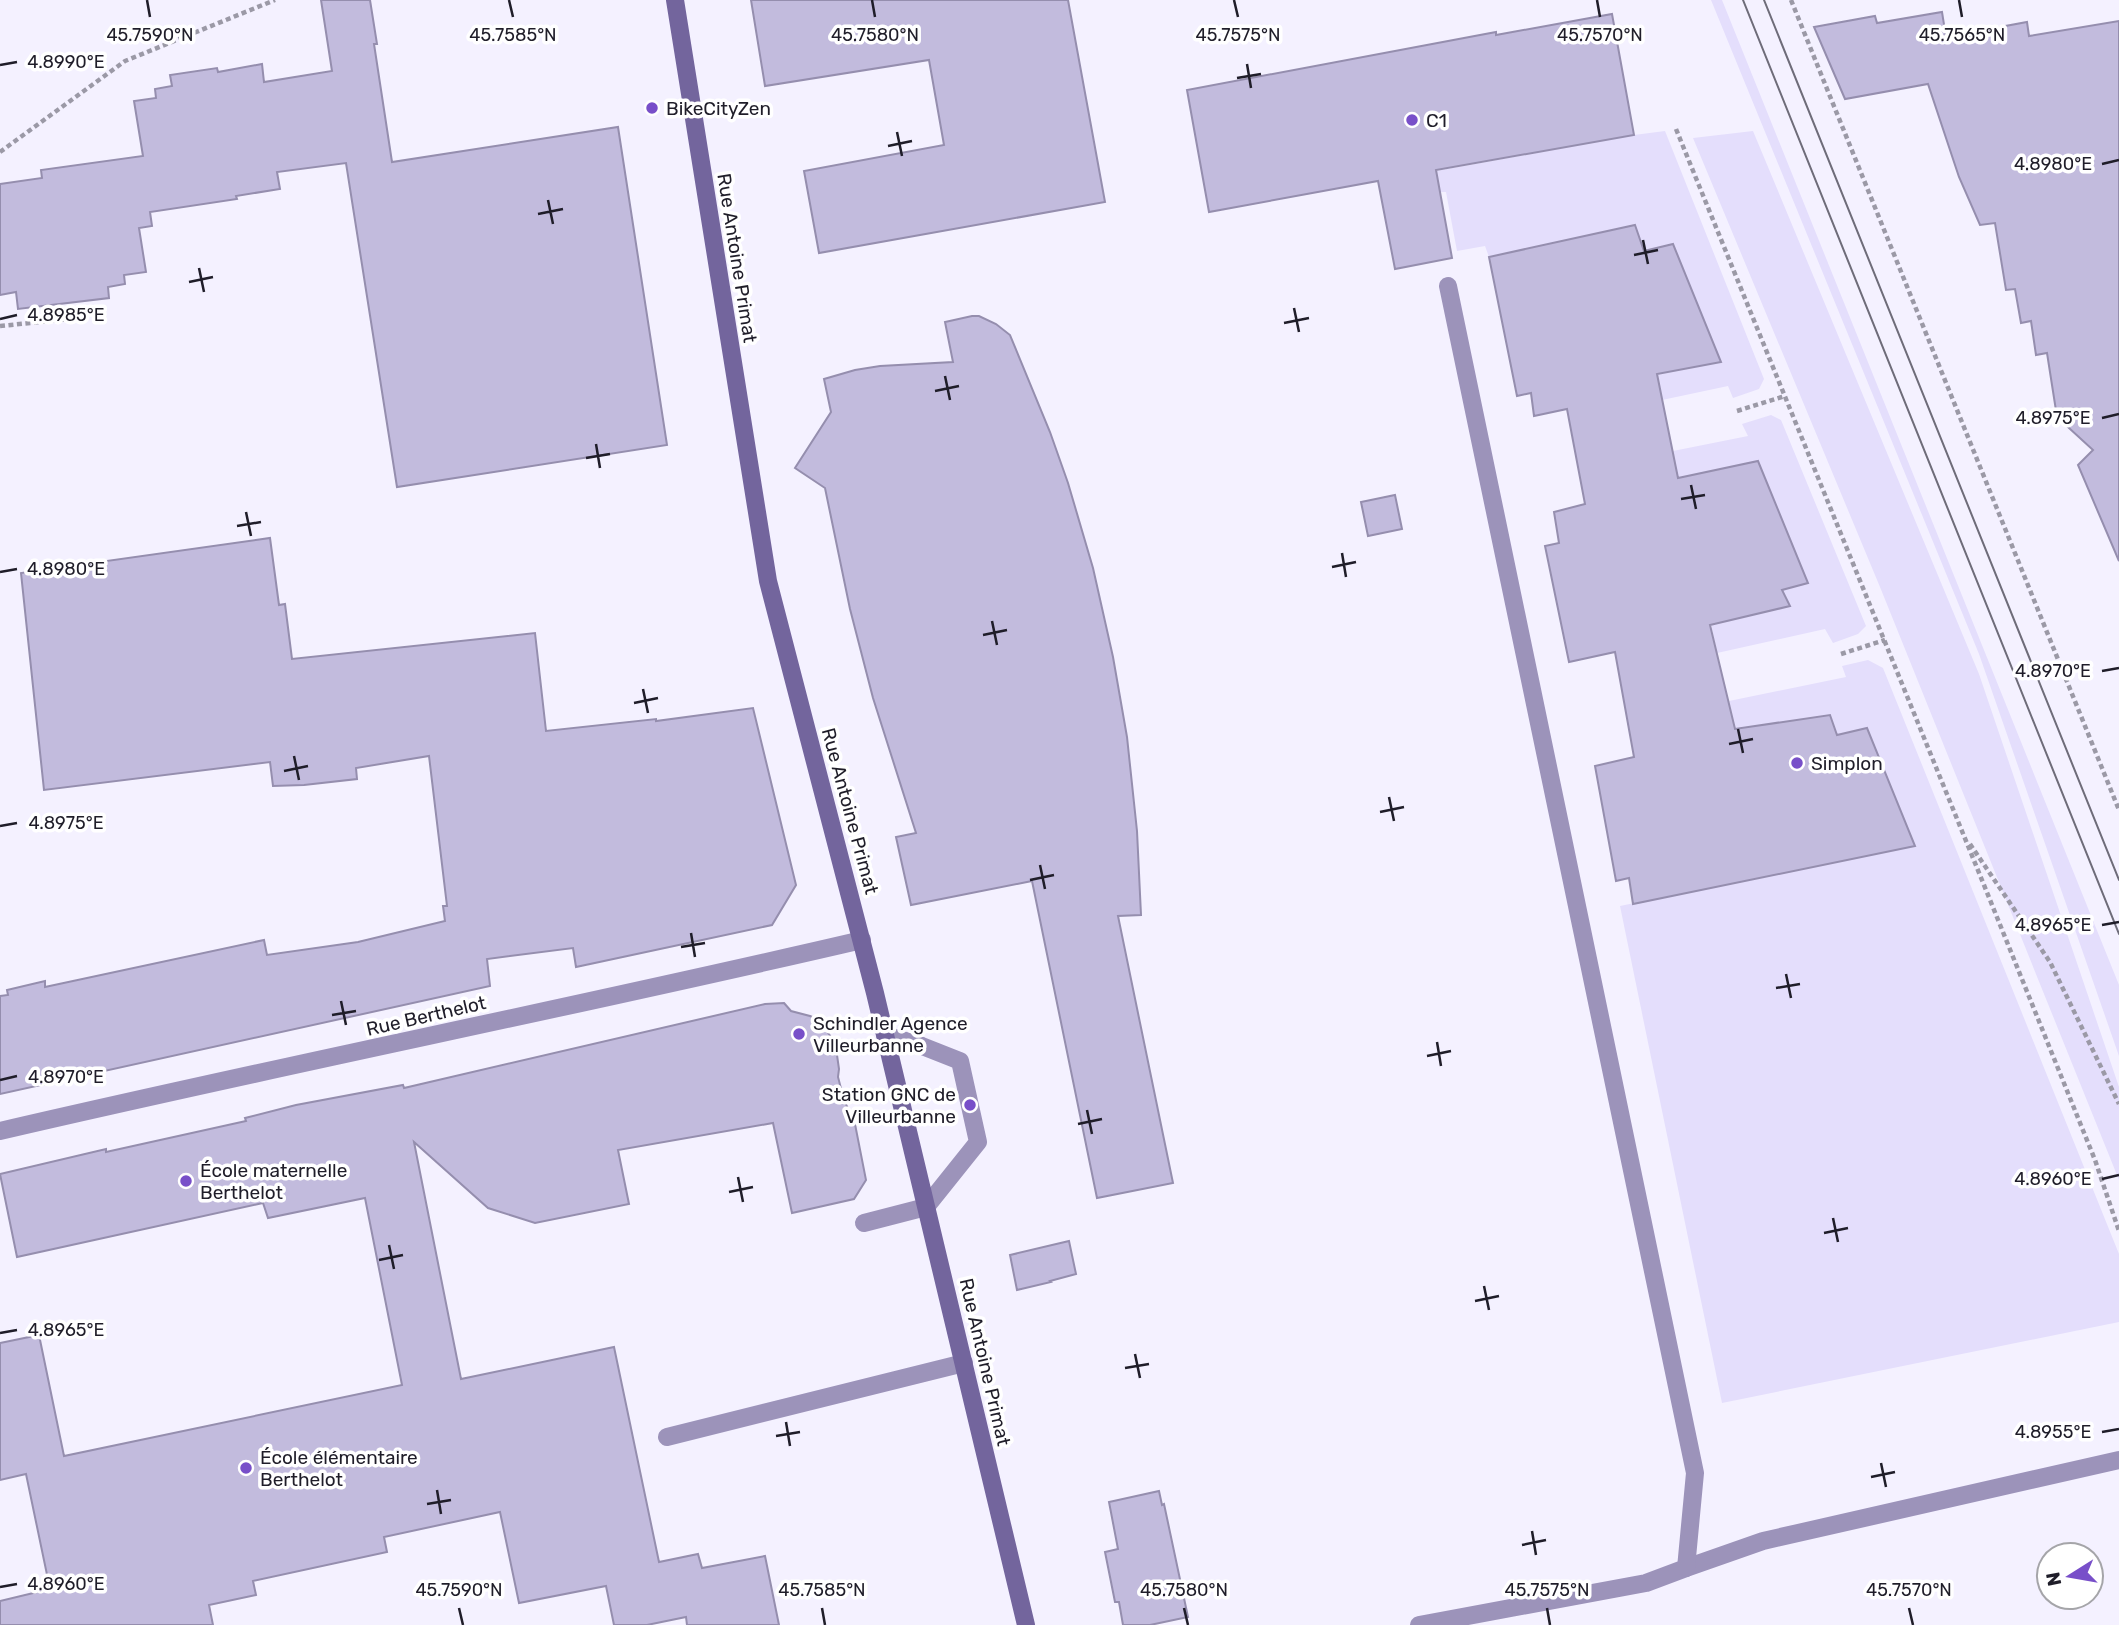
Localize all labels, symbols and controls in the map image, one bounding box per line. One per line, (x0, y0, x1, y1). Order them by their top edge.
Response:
text: 45.7590°N (106, 24, 194, 46)
text: 45.7585°N (469, 24, 557, 46)
text: 45.7580°N (831, 24, 919, 46)
text: 45.7575°N (1195, 24, 1281, 46)
text: 45.7570°N (1557, 24, 1643, 46)
text: 45.7565°N (1919, 24, 2005, 46)
text: 4.8990°E (27, 51, 105, 73)
place label: BikeCityZen (666, 97, 771, 120)
marker: BikeCityZen (644, 100, 660, 116)
place label: C1 (1426, 109, 1447, 132)
marker: C1 (1404, 112, 1420, 128)
text: 4.8980°E (2014, 153, 2092, 175)
street label: Rue Antoine Primat (712, 172, 762, 345)
text: 4.8985°E (27, 304, 105, 326)
text: 4.8975°E (2015, 407, 2091, 429)
text: 4.8980°E (27, 558, 105, 580)
text: 4.8970°E (2015, 660, 2091, 682)
street label: Rue Antoine Primat (817, 725, 883, 897)
place label: Simplon (1811, 752, 1883, 775)
marker: Simplon (1789, 755, 1805, 771)
text: 4.8975°E (28, 812, 104, 834)
text: 4.8965°E (2015, 914, 2091, 936)
street label: Rue Berthelot (364, 991, 489, 1041)
place label: Schindler Agence Villeurbanne (813, 1012, 968, 1057)
marker: Schindler Agence Villeurbanne (791, 1026, 807, 1042)
text: 4.8970°E (28, 1066, 104, 1088)
place label: Station GNC de Villeurbanne (822, 1083, 956, 1128)
marker: Station GNC de Villeurbanne (962, 1097, 978, 1113)
place label: École maternelle Berthelot (200, 1159, 347, 1204)
text: 4.8960°E (2014, 1168, 2092, 1190)
marker: École maternelle Berthelot (178, 1173, 194, 1189)
street label: Rue Antoine Primat (955, 1276, 1016, 1449)
text: 4.8965°E (28, 1319, 104, 1341)
text: 4.8955°E (2015, 1421, 2091, 1443)
place label: École élémentaire Berthelot (260, 1446, 418, 1491)
marker: École élémentaire Berthelot (238, 1460, 254, 1476)
north arrow (2035, 1541, 2105, 1611)
text: N (2041, 1570, 2066, 1588)
text: 4.8960°E (27, 1573, 105, 1595)
text: 45.7590°N (415, 1579, 503, 1601)
text: 45.7585°N (778, 1579, 866, 1601)
text: 45.7580°N (1140, 1579, 1228, 1601)
text: 45.7575°N (1504, 1579, 1590, 1601)
text: 45.7570°N (1866, 1579, 1952, 1601)

